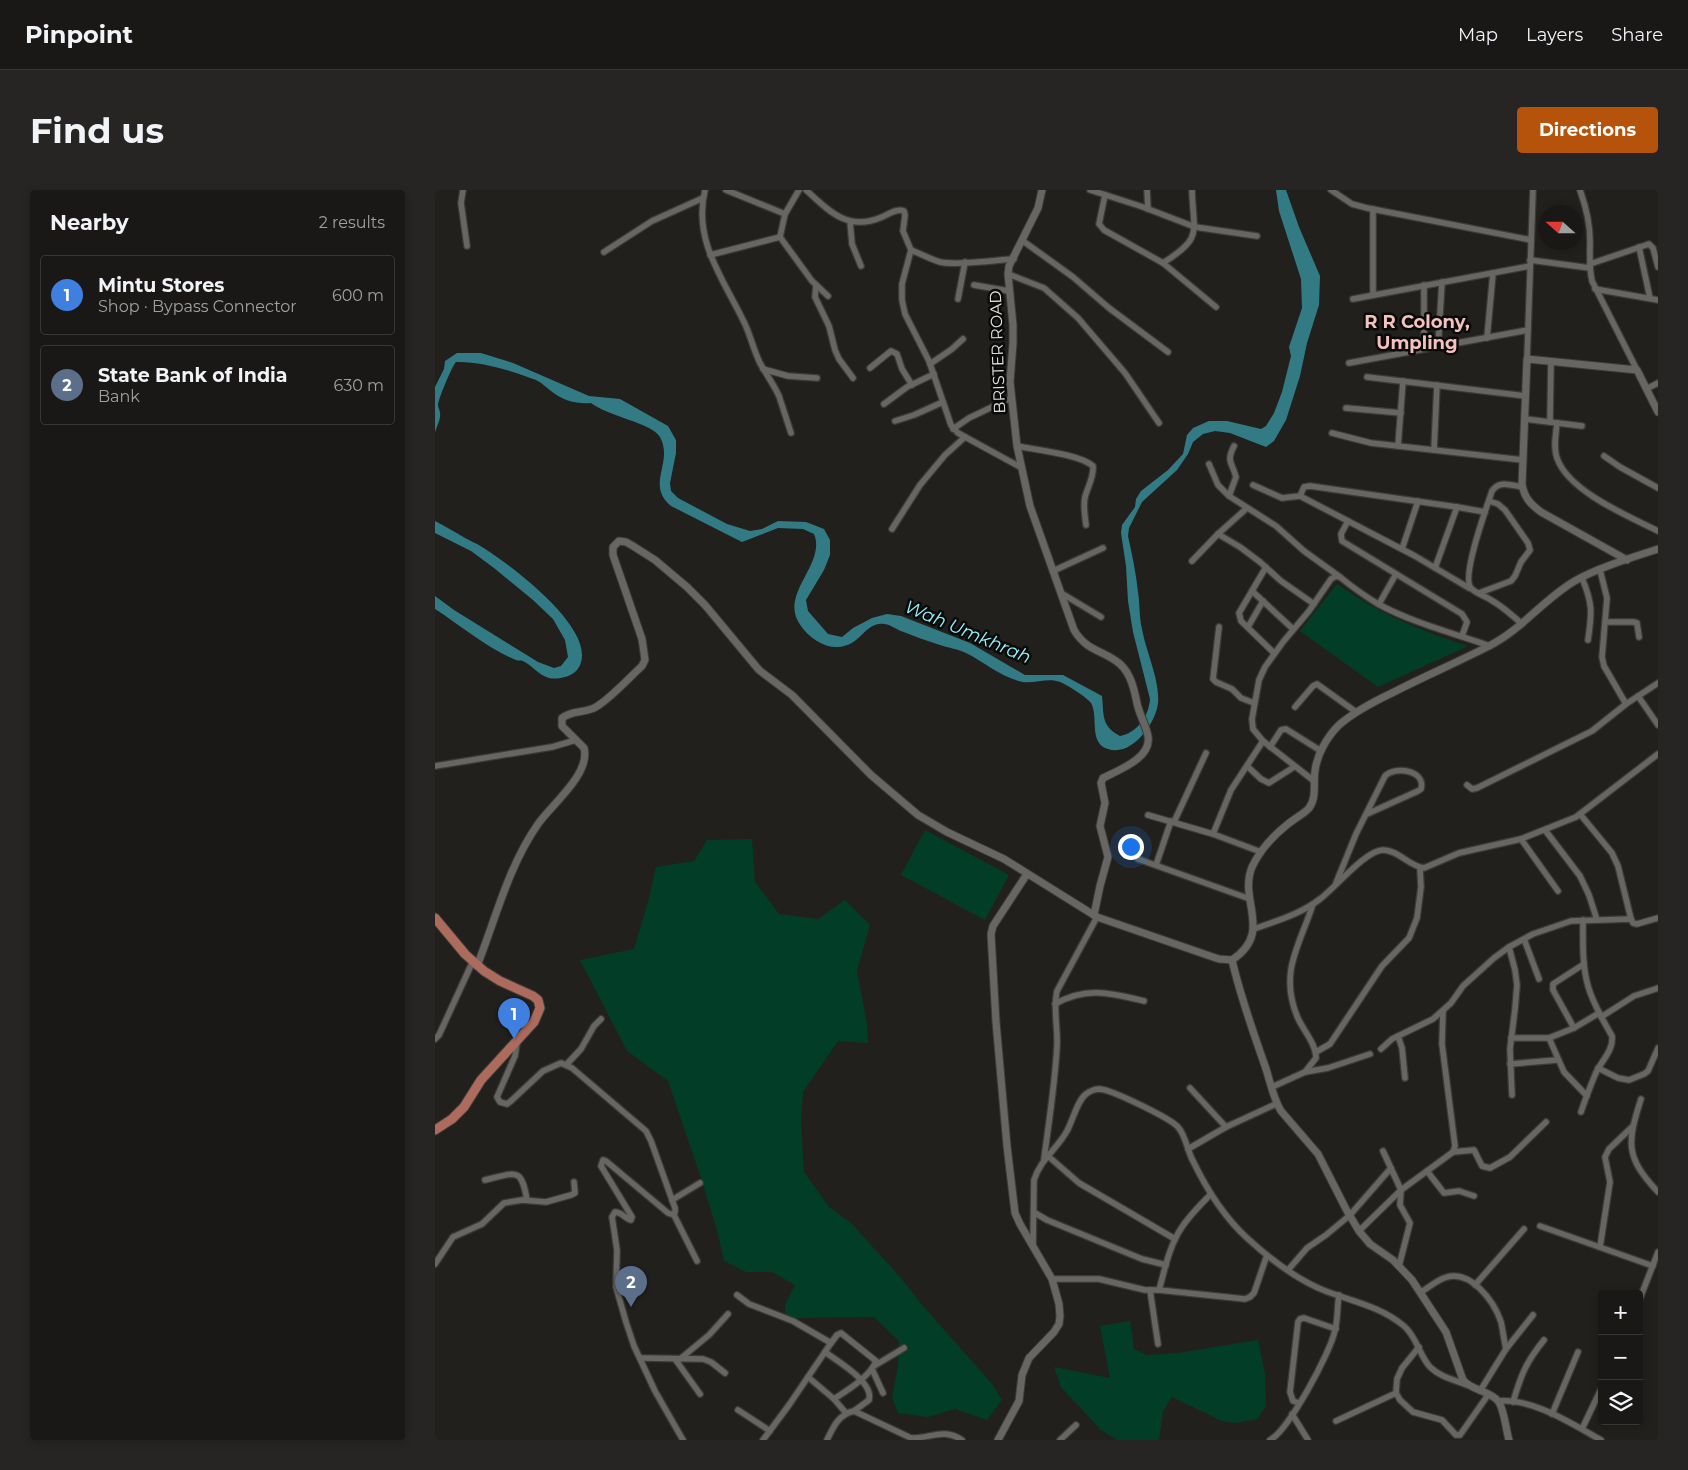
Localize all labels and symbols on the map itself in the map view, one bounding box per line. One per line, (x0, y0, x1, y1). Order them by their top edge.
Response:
north arrow (1538, 205, 1583, 250)
street label: BRISTER ROAD (986, 290, 1009, 414)
district label: R R Colony, Umpling (1364, 311, 1470, 354)
water label: Wah Umkhrah (902, 596, 1034, 668)
your location (1118, 834, 1144, 860)
pin: 1 (498, 998, 530, 1039)
pin: 2 (615, 1266, 647, 1307)

